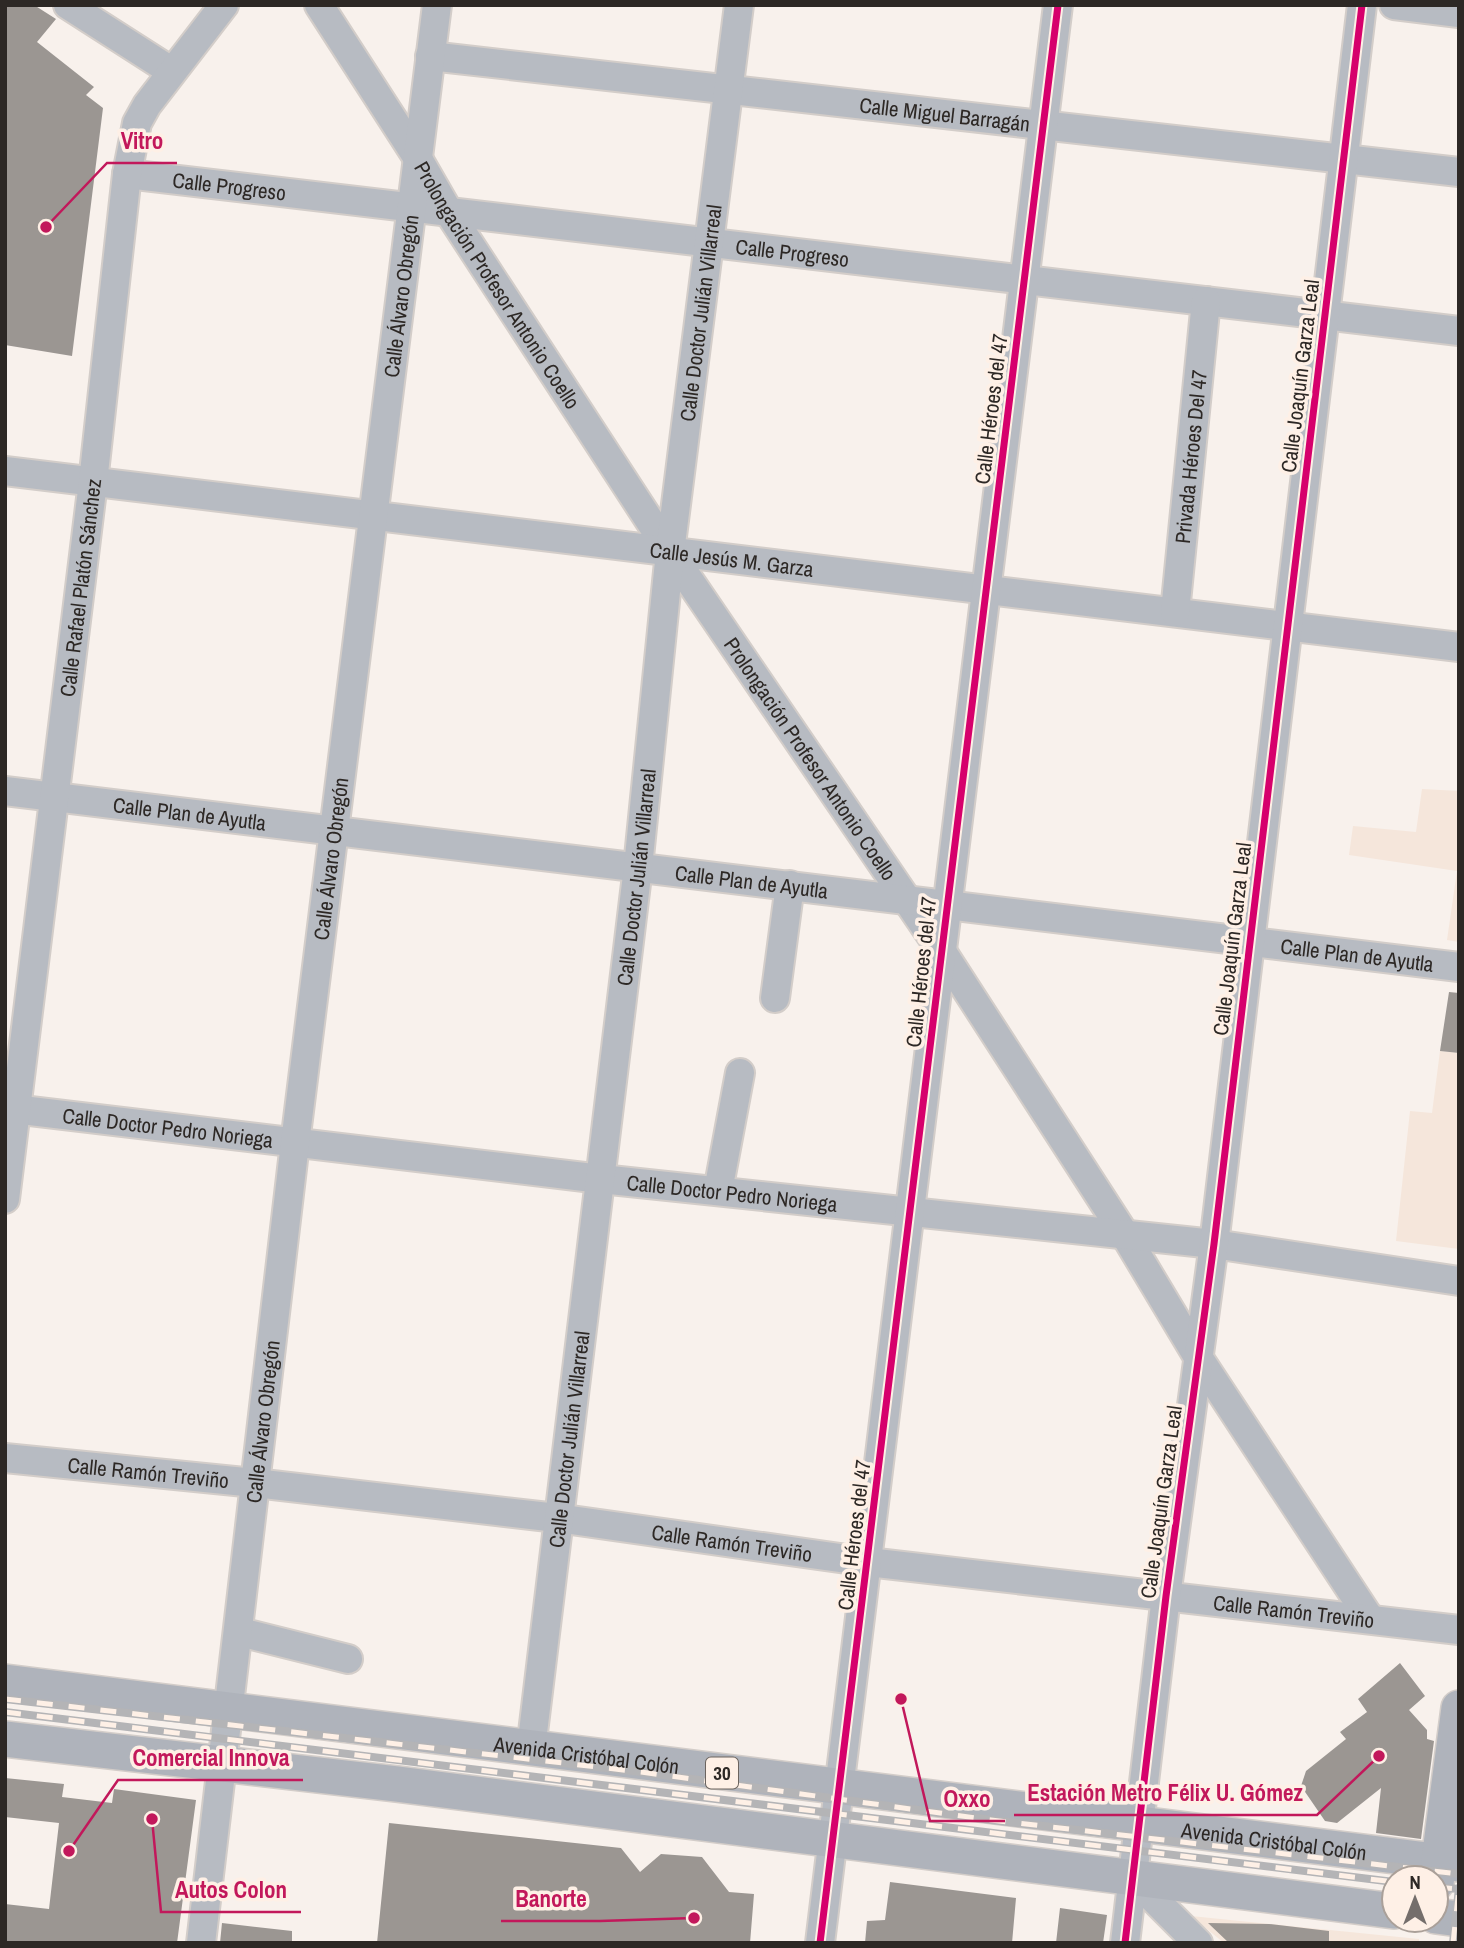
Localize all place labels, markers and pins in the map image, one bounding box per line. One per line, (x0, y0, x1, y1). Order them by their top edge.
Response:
callout: Vitro (107, 119, 177, 163)
callout: Comercial Innova (118, 1736, 303, 1780)
callout: Estación Metro Félix U. Gómez (1014, 1771, 1317, 1815)
callout: Oxxo (930, 1777, 1005, 1821)
callout: Autos Colon (161, 1868, 301, 1912)
callout: Banorte (501, 1877, 600, 1921)

